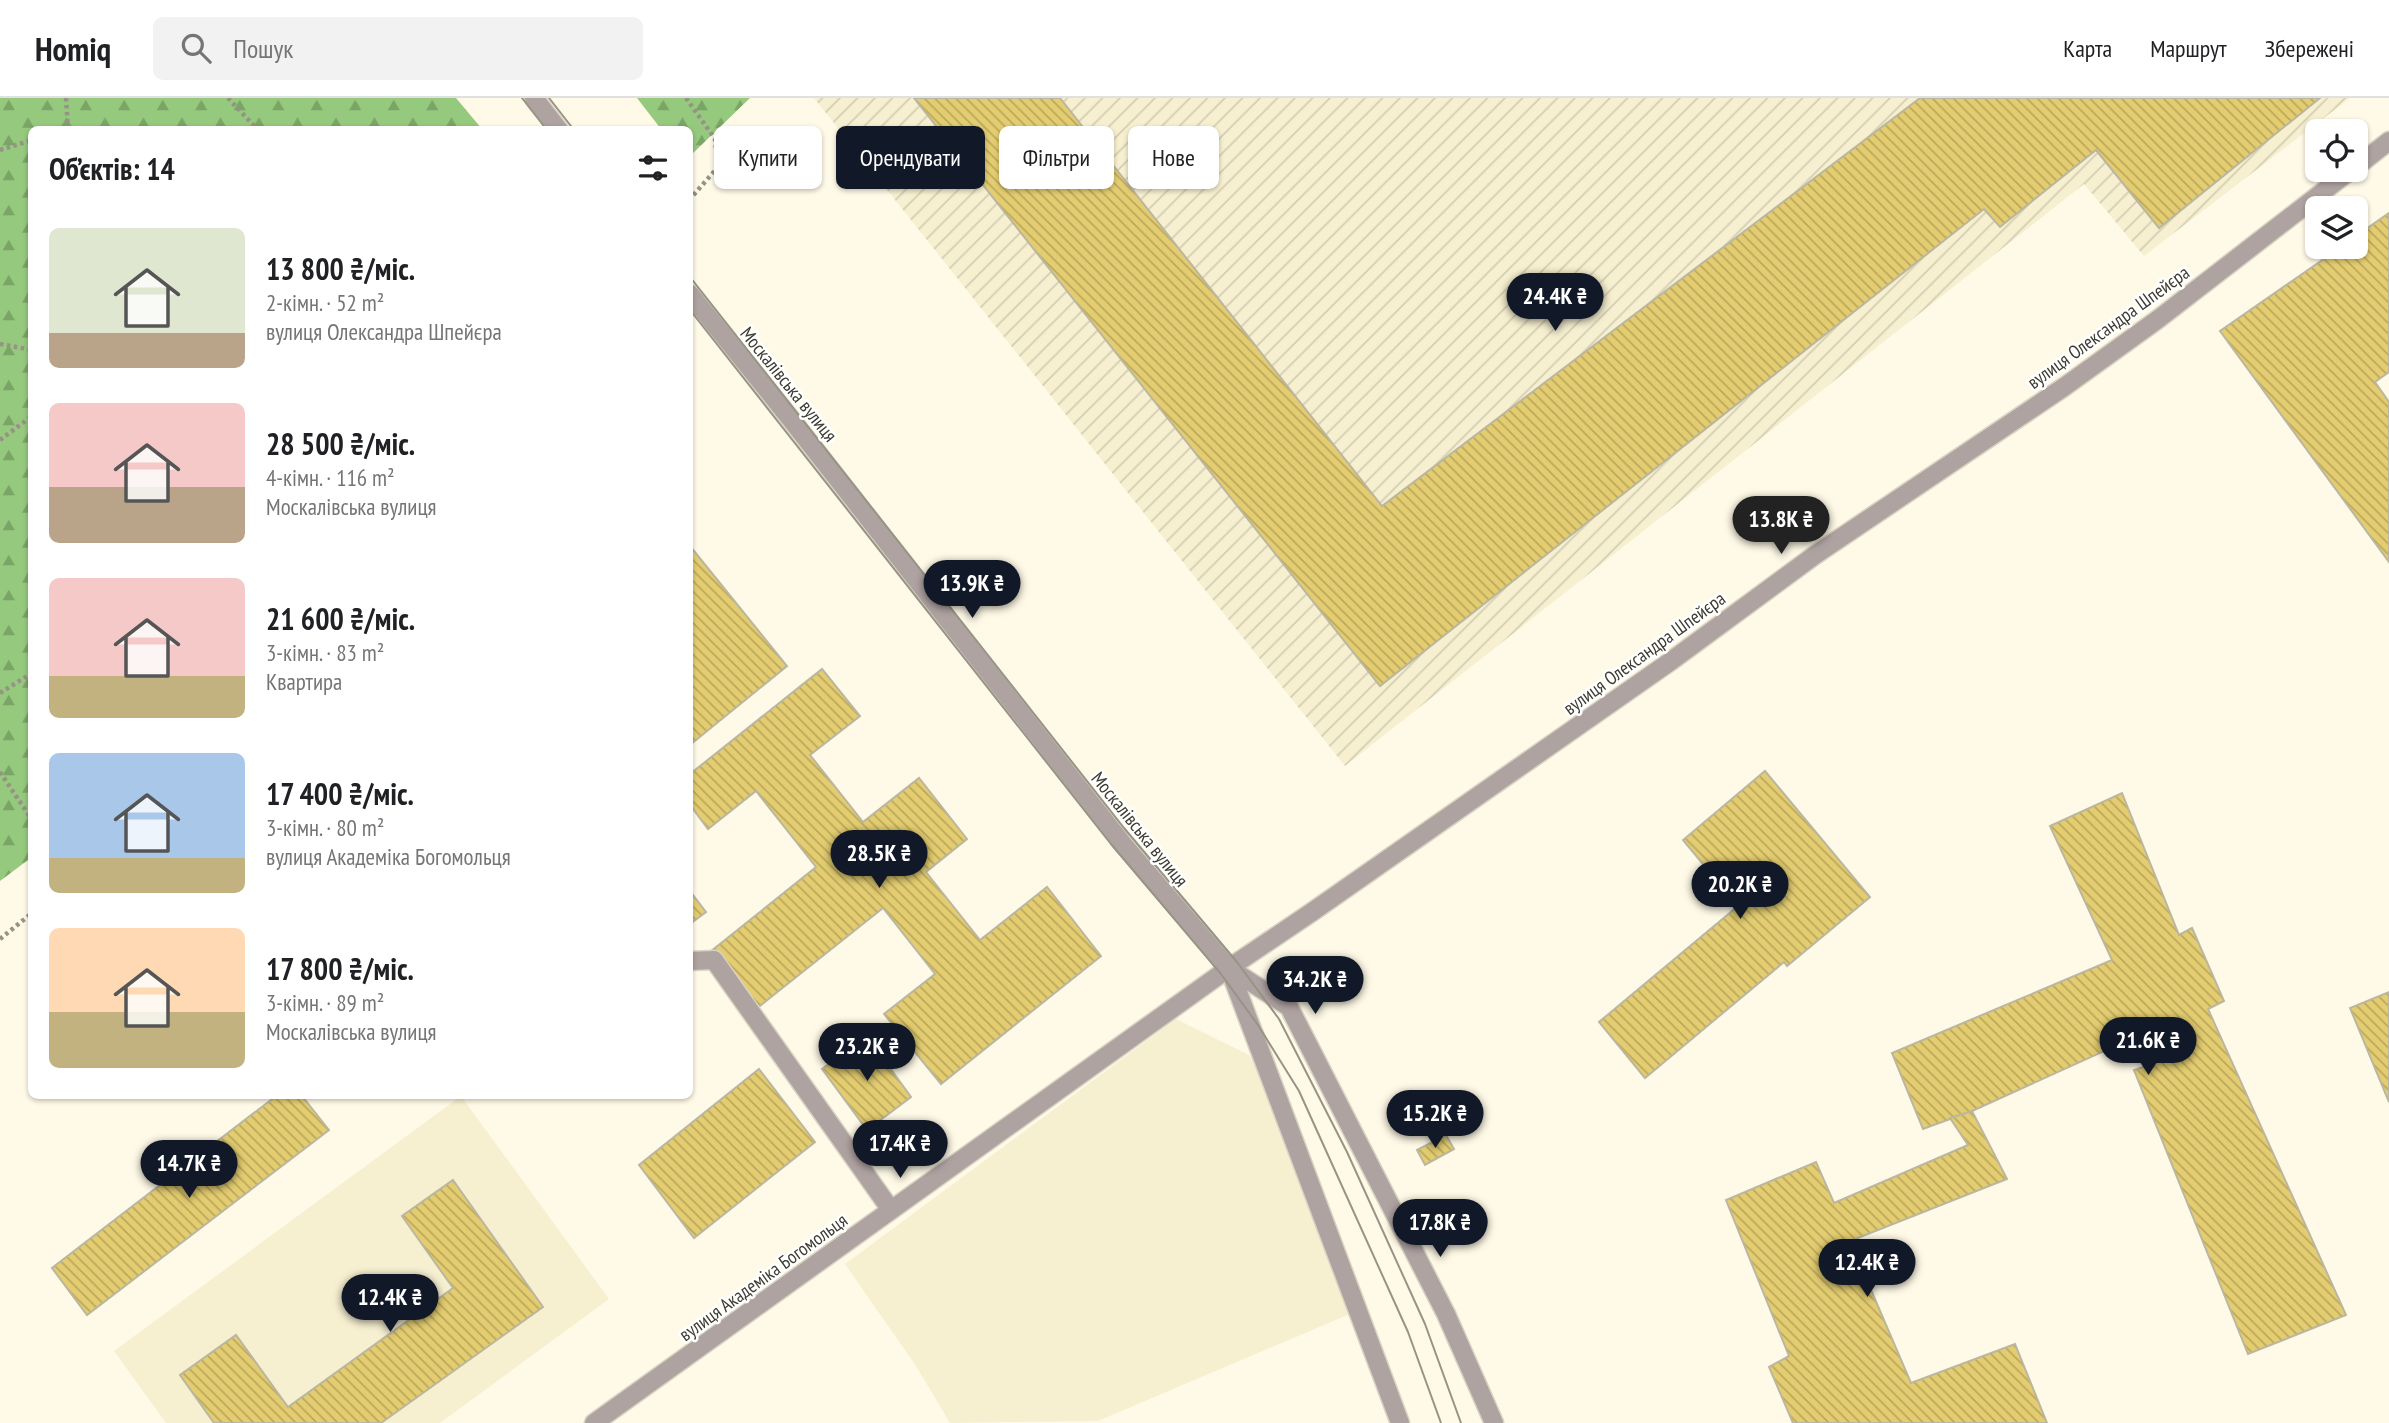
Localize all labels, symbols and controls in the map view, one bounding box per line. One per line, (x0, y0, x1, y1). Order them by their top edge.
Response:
search box (153, 17, 643, 80)
text: Homiq (35, 27, 111, 70)
icon: search (177, 29, 215, 67)
text: Пошук (233, 32, 293, 65)
text: Карта (2063, 33, 2112, 64)
text: Маршрут (2150, 33, 2227, 64)
text: Збережені (2265, 33, 2354, 64)
map controls (2305, 119, 2368, 259)
button: locate (2305, 119, 2368, 182)
chip: Купити (714, 126, 822, 189)
chip: Орендувати (836, 126, 985, 189)
chip: Фільтри (999, 126, 1114, 189)
chip: Нове (1128, 126, 1219, 189)
text: Об’єктів: 14 (49, 149, 175, 188)
icon: filters (634, 149, 672, 187)
button: layers (2305, 196, 2368, 259)
text: 13 800 ₴/міс. (266, 249, 415, 288)
icon: home (105, 256, 189, 340)
street label: вулиця Олександра Шпейєра (2022, 260, 2194, 394)
pin: 24.4K ₴ (1490, 274, 1620, 333)
text: 24.4K ₴ (1523, 281, 1587, 310)
text: 2-кімн. · 52 m² (266, 288, 384, 317)
text: вулиця Олександра Шпейєра (266, 317, 502, 346)
street label: Москалівська вулиця (735, 322, 843, 446)
text: 28 500 ₴/міс. (266, 424, 415, 463)
icon: home (105, 431, 189, 515)
text: 4-кімн. · 116 m² (266, 463, 395, 492)
text: Москалівська вулиця (266, 492, 436, 521)
pin: 13.8K ₴ (1716, 496, 1846, 556)
text: 13.8K ₴ (1749, 504, 1813, 533)
pin: 13.9K ₴ (907, 560, 1037, 620)
text: 13.9K ₴ (940, 568, 1004, 597)
street label: вулиця Олександра Шпейєра (1558, 586, 1730, 720)
text: 21 600 ₴/міс. (266, 599, 415, 638)
icon: home (105, 606, 189, 690)
text: 3-кімн. · 83 m² (266, 638, 384, 667)
text: Квартира (266, 667, 342, 696)
street label: Москалівська вулиця (1086, 767, 1194, 891)
text: 17 400 ₴/міс. (266, 774, 414, 813)
icon: home (105, 781, 189, 865)
text: 3-кімн. · 80 m² (266, 813, 384, 842)
pin: 28.5K ₴ (814, 830, 944, 890)
text: 28.5K ₴ (847, 838, 911, 867)
text: вулиця Академіка Богомольця (266, 842, 511, 871)
pin: 20.2K ₴ (1675, 862, 1805, 921)
text: 20.2K ₴ (1708, 869, 1772, 898)
text: 17 800 ₴/міс. (266, 949, 414, 988)
icon: home (105, 956, 189, 1040)
pin: 34.2K ₴ (1250, 956, 1380, 1016)
text: 34.2K ₴ (1283, 964, 1347, 993)
text: 3-кімн. · 89 m² (266, 988, 384, 1017)
text: Москалівська вулиця (266, 1017, 436, 1046)
pin: 21.6K ₴ (2083, 1018, 2213, 1077)
pin: 23.2K ₴ (802, 1024, 932, 1083)
text: 21.6K ₴ (2116, 1025, 2180, 1054)
text: 23.2K ₴ (835, 1031, 899, 1060)
pin: 15.2K ₴ (1370, 1090, 1500, 1150)
text: 15.2K ₴ (1403, 1098, 1467, 1127)
pin: 17.4K ₴ (835, 1121, 965, 1180)
text: 17.4K ₴ (869, 1128, 931, 1157)
pin: 14.7K ₴ (124, 1140, 254, 1200)
text: 14.7K ₴ (157, 1148, 221, 1177)
pin: 17.8K ₴ (1375, 1200, 1505, 1259)
text: 17.8K ₴ (1409, 1207, 1471, 1236)
street label: вулиця Академіка Богомольця (674, 1208, 852, 1346)
pin: 12.4K ₴ (1802, 1240, 1932, 1299)
text: 12.4K ₴ (1835, 1247, 1899, 1276)
pin: 12.4K ₴ (325, 1274, 455, 1334)
text: 12.4K ₴ (358, 1282, 422, 1311)

